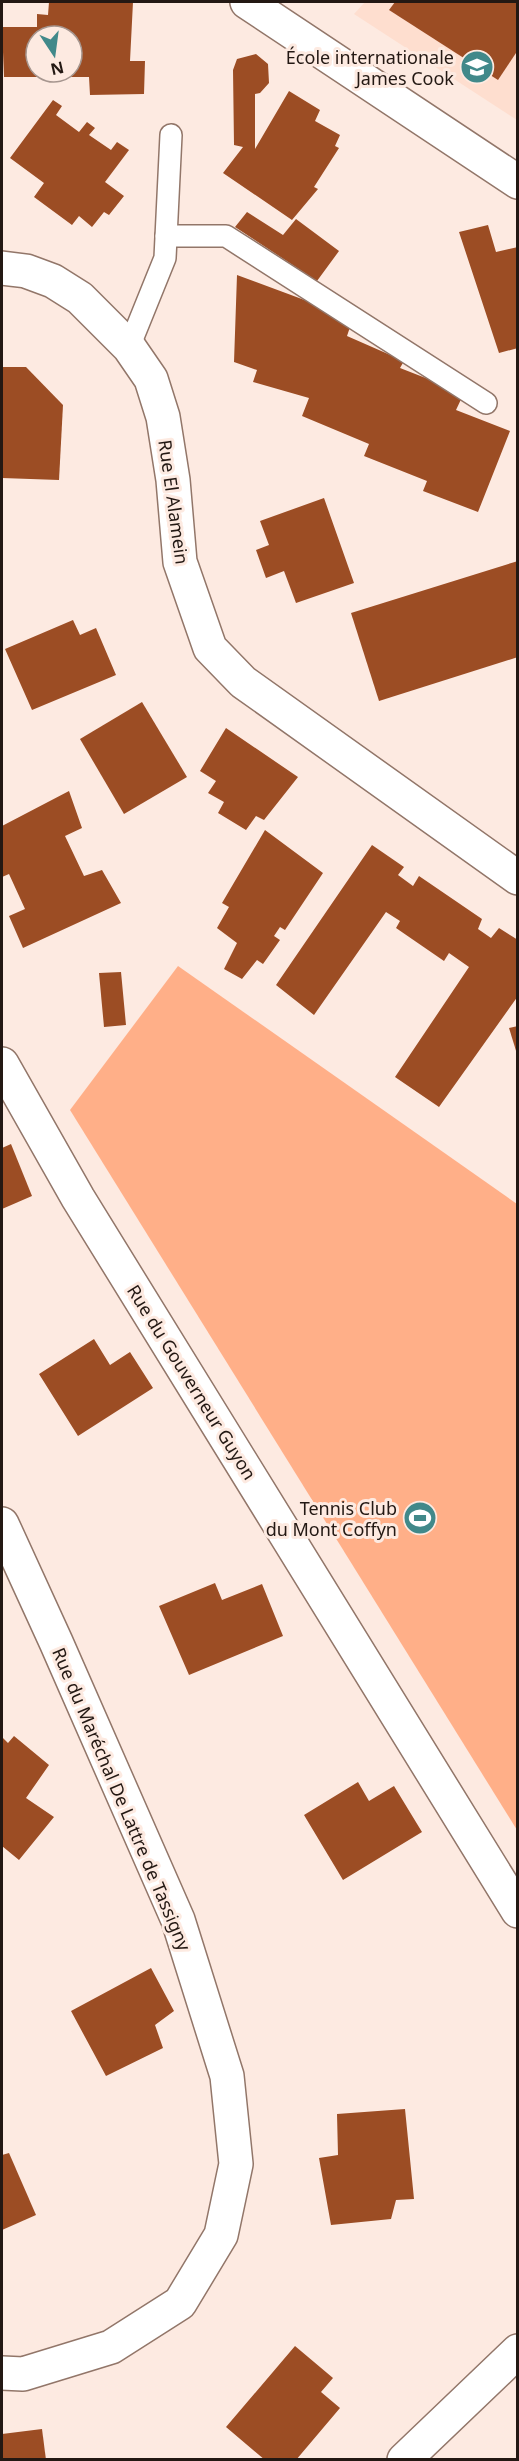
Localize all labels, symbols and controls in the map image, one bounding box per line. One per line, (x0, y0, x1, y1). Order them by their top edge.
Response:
north arrow (24, 24, 84, 84)
place label: École internationale James Cook (286, 45, 454, 90)
school or university icon: École internationale James Cook (459, 49, 495, 85)
text: N (49, 56, 66, 81)
street label: Rue El Alamein (153, 438, 195, 566)
street label: Rue du Gouverneur Guyon (122, 1280, 262, 1484)
place label: Tennis Club du Mont Coffyn (266, 1496, 397, 1541)
sports icon: Tennis Club du Mont Coffyn (402, 1500, 438, 1536)
street label: Rue du Maréchal De Lattre de Tassigny (47, 1644, 197, 1955)

